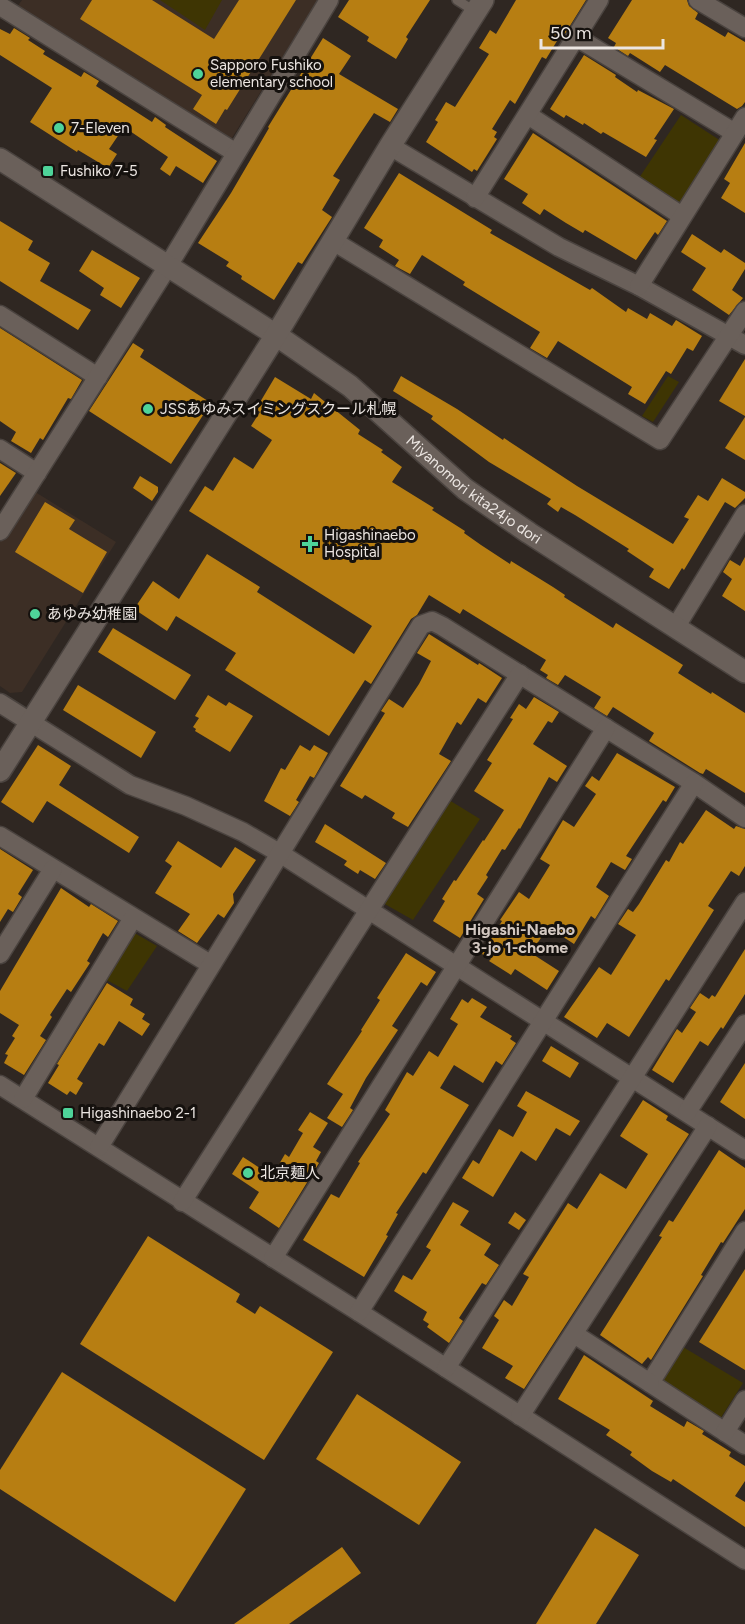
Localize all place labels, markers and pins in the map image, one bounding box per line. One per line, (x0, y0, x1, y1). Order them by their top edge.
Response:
place label: Sapporo Fushiko elementary school (210, 56, 333, 91)
marker: Sapporo Fushiko elementary school (191, 67, 205, 81)
place label: 7-Eleven (71, 119, 130, 137)
marker: 7-Eleven (52, 121, 66, 135)
place label: Fushiko 7-5 (60, 162, 138, 180)
marker: Fushiko 7-5 (41, 164, 55, 178)
place label: JSSあゆみスイミングスクール札幌 (160, 400, 396, 418)
marker: JSSあゆみスイミングスクール札幌 (141, 402, 155, 416)
place label: Higashinaebo Hospital (324, 526, 416, 561)
marker: Higashinaebo Hospital (301, 535, 319, 553)
place label: あゆみ幼稚園 (47, 605, 137, 623)
marker: あゆみ幼稚園 (28, 607, 42, 621)
place label: Higashinaebo 2-1 (80, 1104, 196, 1122)
marker: Higashinaebo 2-1 (61, 1106, 75, 1120)
place label: 北京麺人 (260, 1164, 320, 1182)
marker: 北京麺人 (241, 1166, 255, 1180)

